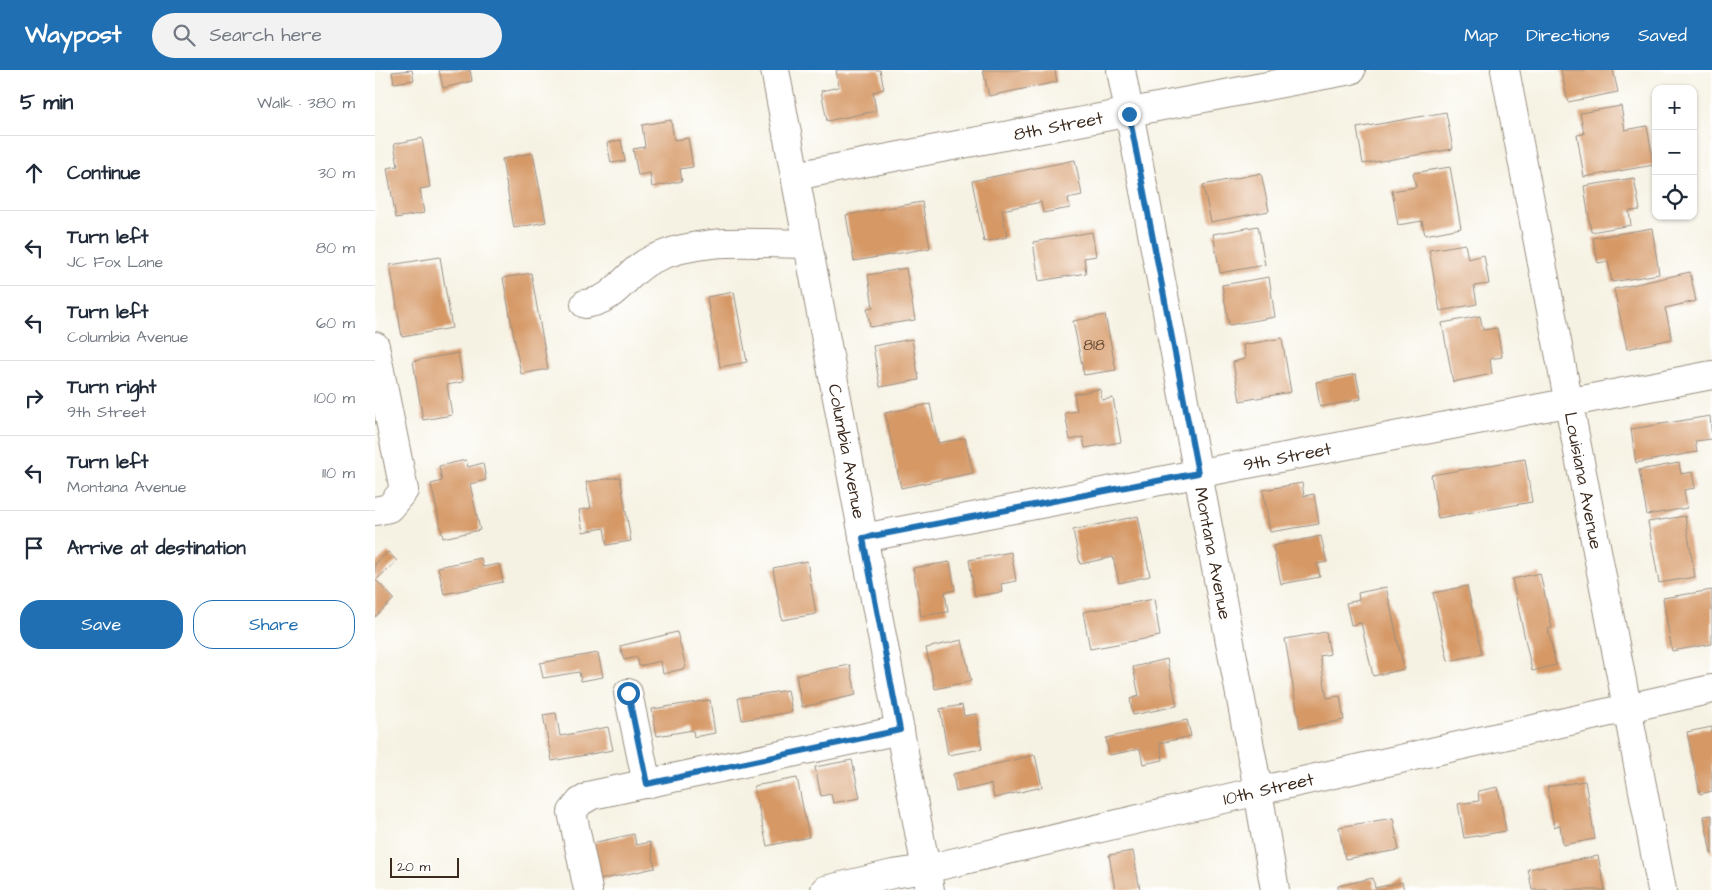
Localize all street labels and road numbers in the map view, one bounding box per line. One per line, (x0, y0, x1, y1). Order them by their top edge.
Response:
street label: 8th Street (1011, 105, 1106, 147)
street label: Columbia Avenue (822, 382, 872, 521)
street label: Louisiana Avenue (1558, 410, 1609, 552)
street label: 9th Street (1241, 436, 1334, 478)
street label: Montana Avenue (1188, 485, 1238, 622)
street label: 10th Street (1221, 767, 1317, 812)

